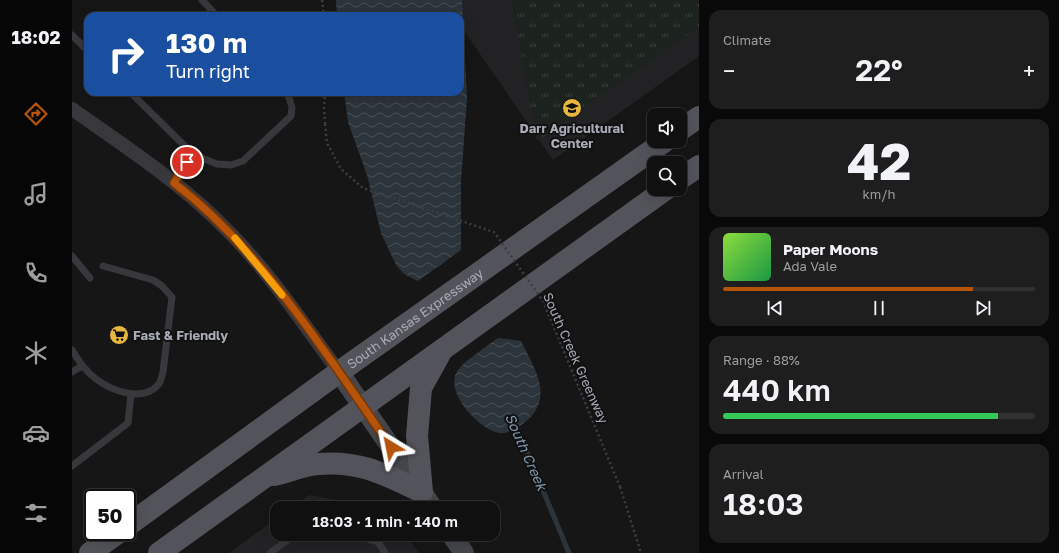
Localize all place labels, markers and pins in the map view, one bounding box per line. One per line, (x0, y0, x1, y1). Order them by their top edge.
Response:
school or university icon: Darr Agricultural Center (561, 97, 583, 119)
place label: Darr Agricultural Center (520, 120, 625, 151)
pin (170, 145, 204, 179)
supermarket icon: Fast & Friendly (108, 324, 130, 346)
place label: Fast & Friendly (133, 327, 228, 343)

